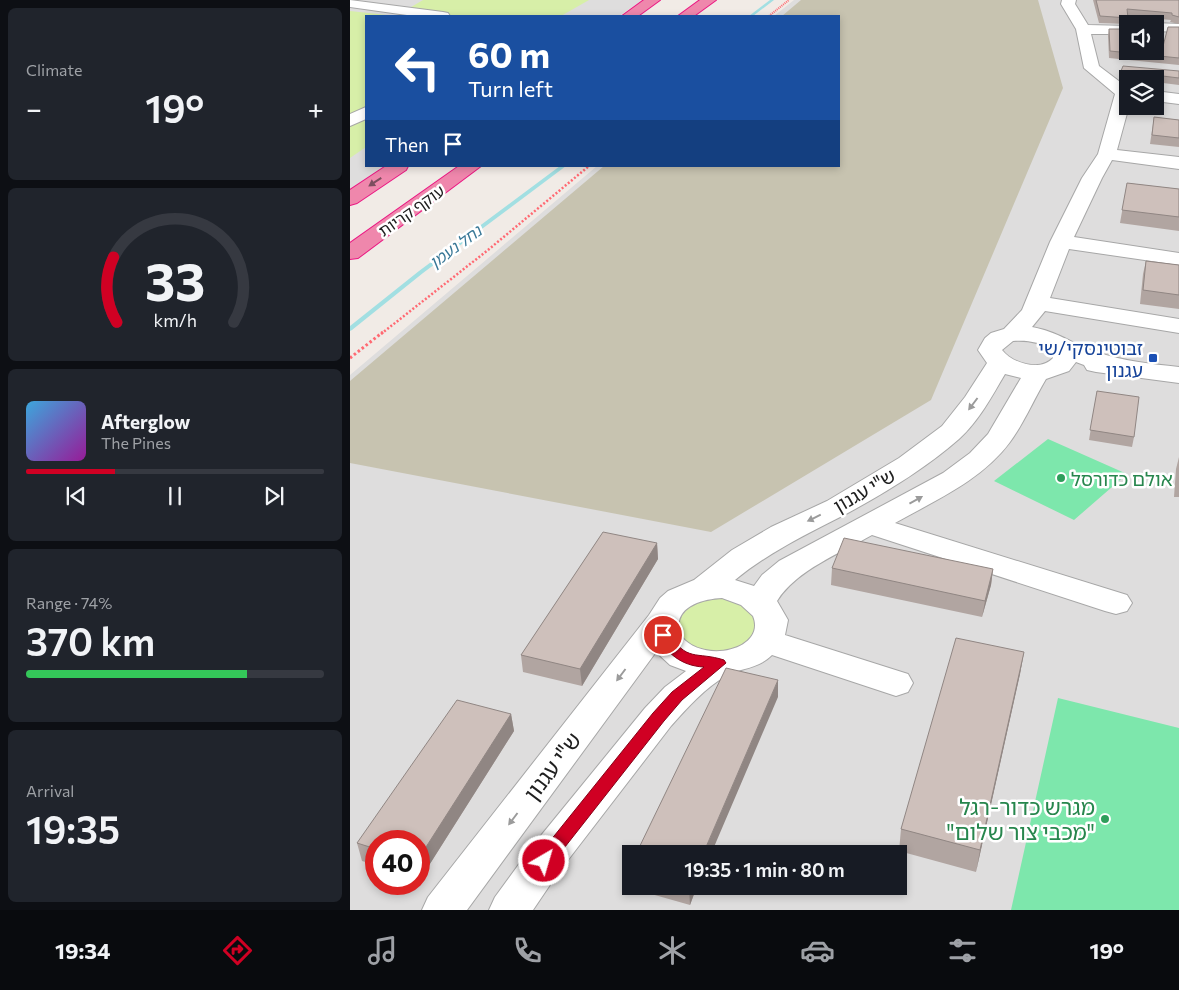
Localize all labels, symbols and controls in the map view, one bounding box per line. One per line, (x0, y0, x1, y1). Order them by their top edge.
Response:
map controls (1119, 15, 1164, 115)
button: sound (1119, 15, 1164, 60)
text: 60 m (468, 32, 550, 75)
icon: left (385, 35, 450, 100)
text: Climate (26, 60, 82, 79)
button: layers (1119, 70, 1164, 115)
text: Turn left (468, 75, 553, 102)
text: 19° (145, 84, 204, 131)
text: − (26, 91, 42, 125)
text: + (308, 91, 324, 125)
icon: arrive (439, 130, 467, 158)
text: Then (385, 133, 429, 156)
one-way arrow (368, 178, 381, 187)
street label: עוקף קריות (374, 180, 448, 240)
water label: נחל נעמן (425, 220, 486, 272)
text: 33 (145, 248, 205, 312)
text: km/h (153, 309, 197, 331)
place label: זבוטינסקי/שי עגנון (1038, 336, 1143, 381)
marker: זבוטינסקי/שי עגנון (1147, 352, 1159, 364)
one-way arrow (968, 397, 979, 410)
text: Afterglow (101, 410, 190, 433)
text: The Pines (101, 433, 171, 452)
street label: ש"י עגנון (829, 463, 899, 517)
place label: אולם כדורסל (1071, 467, 1173, 490)
marker: אולם כדורסל (1055, 472, 1067, 484)
icon: previous (62, 482, 90, 510)
icon: pause (161, 482, 189, 510)
icon: next (260, 482, 288, 510)
one-way arrow (908, 496, 923, 504)
one-way arrow (807, 514, 821, 522)
text: Range · 74% (26, 593, 112, 612)
pin (642, 614, 684, 656)
text: 370 km (26, 617, 155, 664)
icon: arrive (649, 621, 677, 649)
one-way arrow (616, 668, 626, 682)
street label: ש"י עגנון (518, 727, 586, 805)
text: Arrival (26, 781, 74, 800)
place label: מגרש כדור-רגל "מכבי צור שלום" (947, 793, 1095, 845)
text: 19:35 (26, 805, 120, 852)
one-way arrow (507, 812, 518, 825)
marker: מגרש כדור-רגל "מכבי צור שלום" (1099, 813, 1111, 825)
speed limit sign: 40 (365, 830, 430, 895)
position arrow (517, 834, 569, 886)
text: 19:35 · 1 min · 80 m (684, 858, 845, 881)
icon: directions (220, 933, 255, 968)
icon: music (365, 933, 400, 968)
icon: phone (510, 933, 545, 968)
icon: climate (655, 933, 690, 968)
icon: car (800, 933, 835, 968)
icon: filters (945, 933, 980, 968)
text: 19:34 (55, 937, 111, 964)
text: 19° (1090, 937, 1124, 964)

